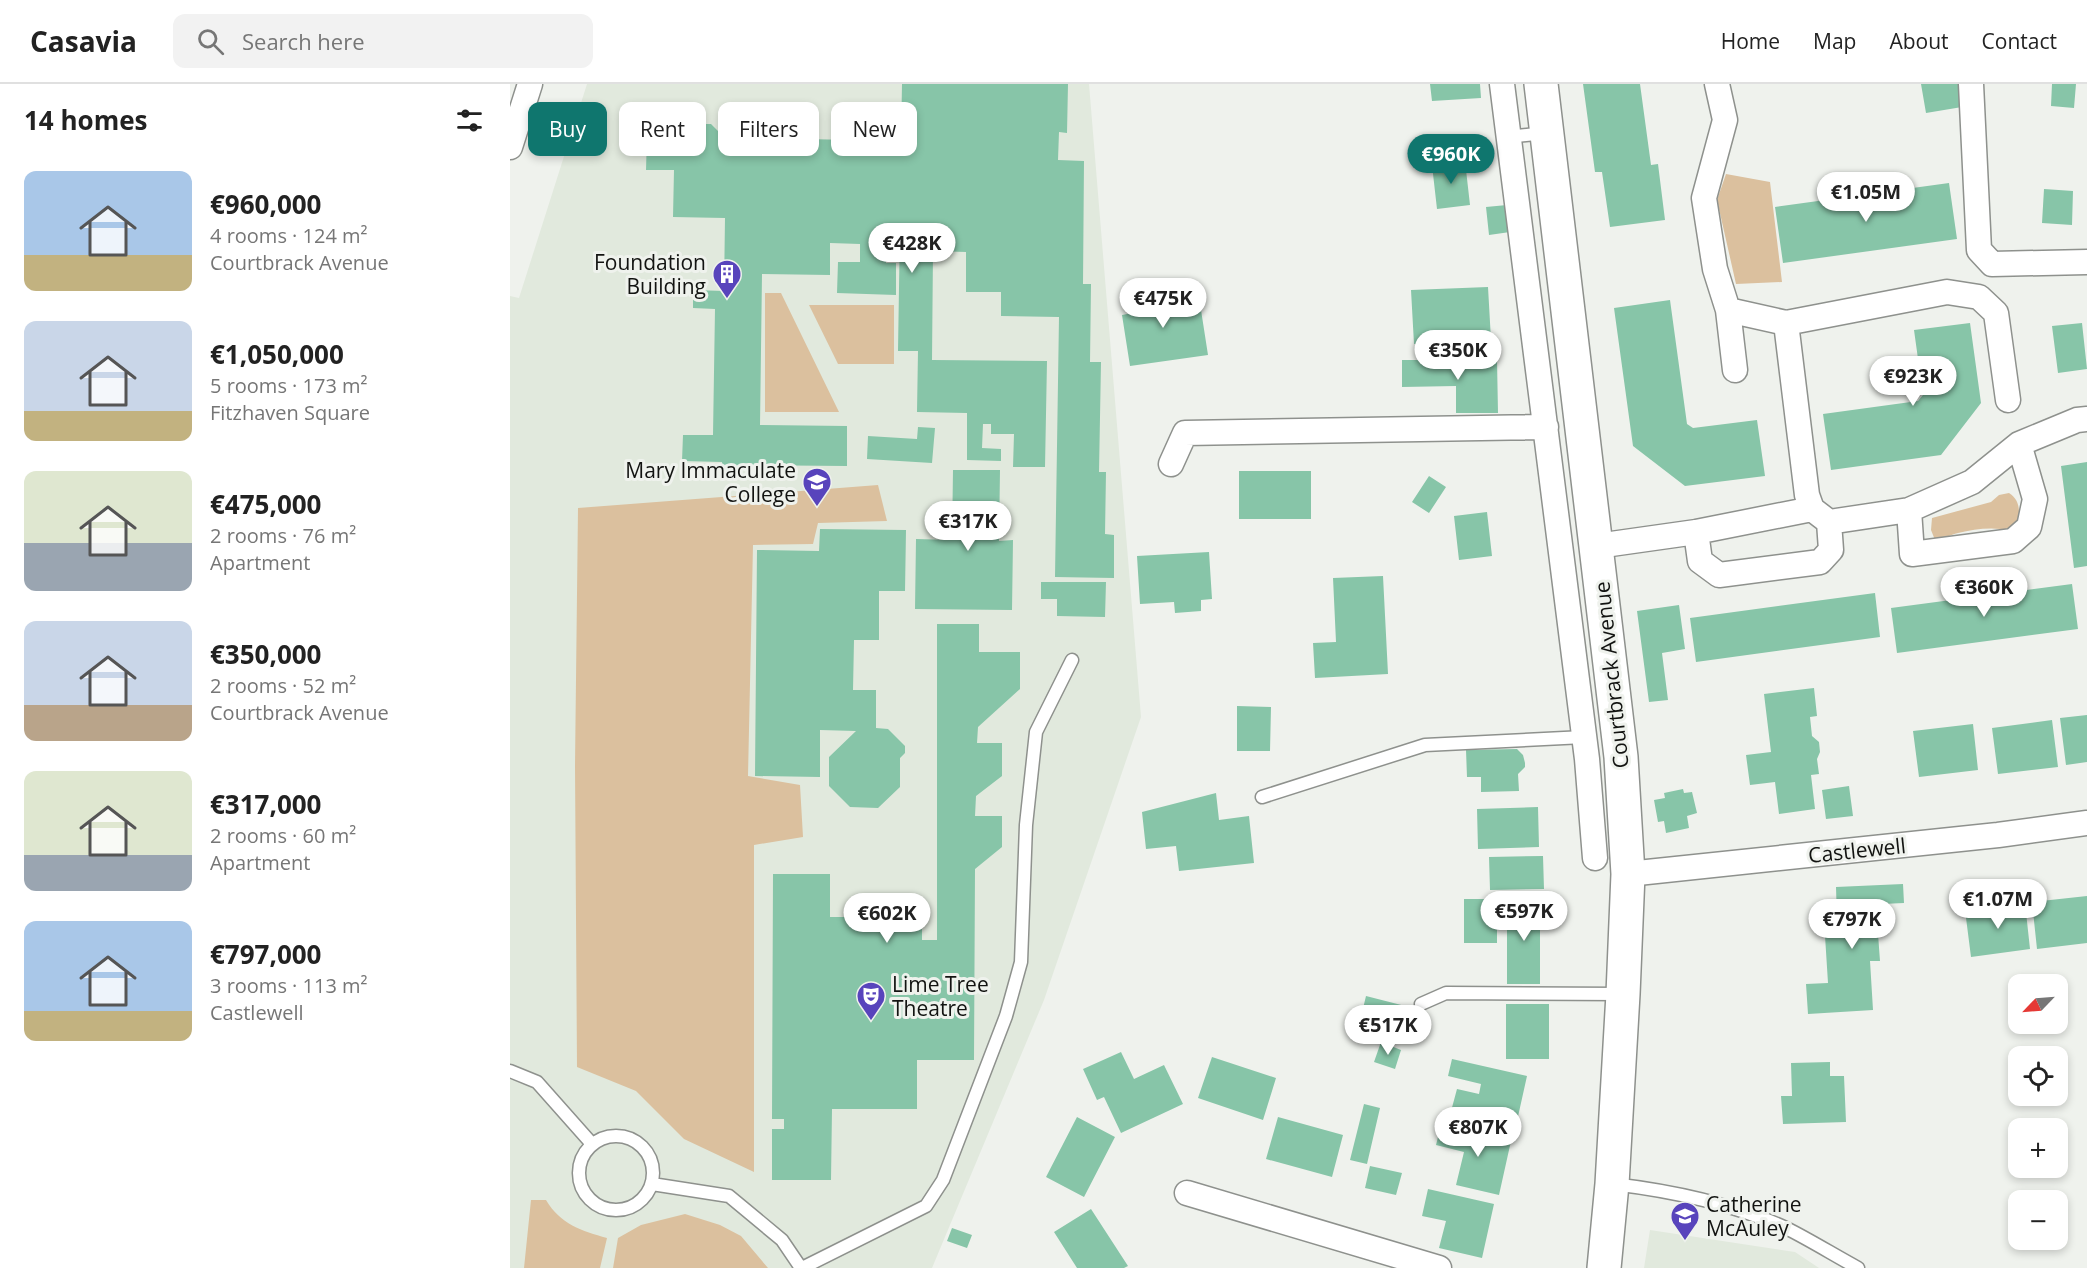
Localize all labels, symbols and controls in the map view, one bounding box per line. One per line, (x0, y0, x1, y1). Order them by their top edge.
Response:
search box (173, 14, 593, 68)
text: Casavia (30, 22, 137, 60)
icon: search (194, 25, 227, 58)
text: Search here (242, 26, 365, 56)
text: Home (1721, 27, 1780, 55)
text: Map (1813, 27, 1856, 55)
text: About (1889, 27, 1949, 55)
text: Contact (1982, 27, 2057, 55)
text: 14 homes (24, 102, 148, 138)
chip: Buy (528, 102, 607, 156)
chip: Rent (619, 102, 706, 156)
chip: Filters (718, 102, 819, 156)
chip: New (831, 102, 917, 156)
icon: filters (453, 104, 486, 137)
pin: €960K (1409, 134, 1493, 185)
text: €960K (1421, 140, 1481, 167)
pin: €1.05M (1817, 172, 1915, 223)
text: €1.05M (1831, 178, 1901, 205)
text: €960,000 (210, 186, 321, 222)
icon: home (72, 195, 144, 267)
text: 4 rooms · 124 m² (210, 222, 368, 249)
pin: €428K (870, 223, 954, 274)
text: €428K (882, 229, 942, 256)
place label: Foundation Building (594, 248, 706, 300)
text: Courtbrack Avenue (210, 249, 389, 276)
building icon: Foundation Building (711, 258, 743, 300)
pin: €475K (1121, 278, 1205, 329)
text: €475K (1133, 284, 1193, 311)
pin: €350K (1416, 330, 1500, 381)
text: €1,050,000 (210, 336, 344, 372)
text: €350K (1428, 336, 1488, 363)
icon: home (72, 345, 144, 417)
pin: €923K (1871, 356, 1955, 407)
text: €923K (1883, 362, 1943, 389)
text: 5 rooms · 173 m² (210, 372, 368, 399)
text: Fitzhaven Square (210, 399, 370, 426)
place label: Mary Immaculate College (625, 456, 796, 508)
school or university icon: Mary Immaculate College (801, 466, 833, 508)
text: €475,000 (210, 486, 321, 522)
icon: home (72, 495, 144, 567)
pin: €317K (926, 501, 1010, 552)
text: €317K (938, 507, 998, 534)
text: 2 rooms · 76 m² (210, 522, 356, 549)
text: Apartment (210, 549, 310, 576)
pin: €360K (1942, 567, 2026, 618)
text: €360K (1954, 573, 2014, 600)
street label: Courtbrack Avenue (1587, 580, 1635, 770)
text: €350,000 (210, 636, 321, 672)
icon: home (72, 645, 144, 717)
text: 2 rooms · 52 m² (210, 672, 356, 699)
text: Courtbrack Avenue (210, 699, 389, 726)
text: €317,000 (210, 786, 321, 822)
icon: home (72, 795, 144, 867)
text: 2 rooms · 60 m² (210, 822, 356, 849)
street label: Castlewell (1807, 831, 1907, 869)
text: Apartment (210, 849, 310, 876)
pin: €1.07M (1949, 879, 2047, 930)
text: €1.07M (1963, 885, 2033, 912)
pin: €597K (1482, 891, 1566, 942)
pin: €602K (845, 893, 929, 944)
text: €597K (1494, 897, 1554, 924)
text: €602K (857, 899, 917, 926)
pin: €797K (1810, 899, 1894, 950)
text: €797K (1822, 905, 1882, 932)
text: €797,000 (210, 936, 321, 972)
icon: home (72, 945, 144, 1017)
place label: Lime Tree Theatre (892, 970, 989, 1022)
text: 3 rooms · 113 m² (210, 972, 368, 999)
north arrow (2008, 974, 2068, 1034)
map controls (2008, 974, 2068, 1250)
theatre icon: Lime Tree Theatre (855, 980, 887, 1022)
text: Castlewell (210, 999, 303, 1026)
pin: €517K (1346, 1005, 1430, 1056)
text: €517K (1358, 1011, 1418, 1038)
button: locate (2008, 1046, 2068, 1106)
pin: €807K (1436, 1107, 1520, 1158)
text: €807K (1448, 1113, 1508, 1140)
button: + (2008, 1118, 2068, 1178)
place label: Catherine McAuley (1706, 1190, 1802, 1242)
button: − (2008, 1190, 2068, 1250)
school or university icon: Catherine McAuley (1669, 1200, 1701, 1242)

